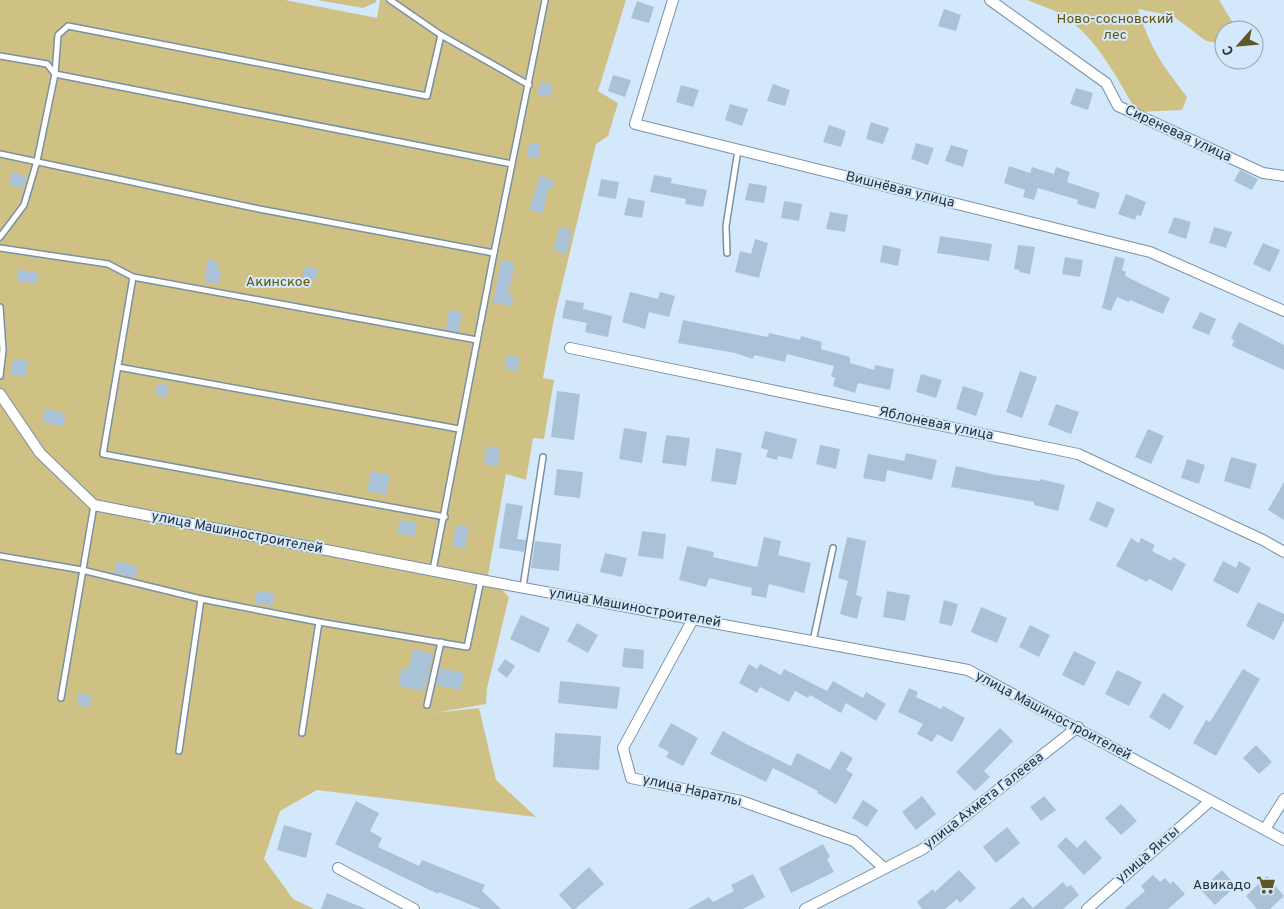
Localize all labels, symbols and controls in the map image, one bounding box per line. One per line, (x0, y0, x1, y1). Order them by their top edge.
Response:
park label: Ново-сосновский лес (1057, 11, 1173, 44)
north arrow (1214, 20, 1264, 70)
text: С (1219, 42, 1238, 58)
street label: Сиреневая улица (1122, 102, 1234, 166)
street label: Вишнёвая улица (844, 168, 956, 212)
park label: Акинское (246, 274, 310, 291)
street label: Яблоневая улица (877, 404, 995, 444)
street label: улица Машиностроителей (150, 508, 324, 558)
street label: улица Машиностроителей (548, 585, 722, 631)
street label: улица Машиностроителей (972, 668, 1134, 764)
street label: улица Ахмета Галеева (921, 749, 1047, 853)
street label: улица Наратлы (641, 771, 743, 811)
street label: улица Якты (1113, 823, 1183, 887)
supermarket icon: Авикадо (1255, 874, 1277, 896)
place label: Авикадо (1193, 877, 1251, 894)

